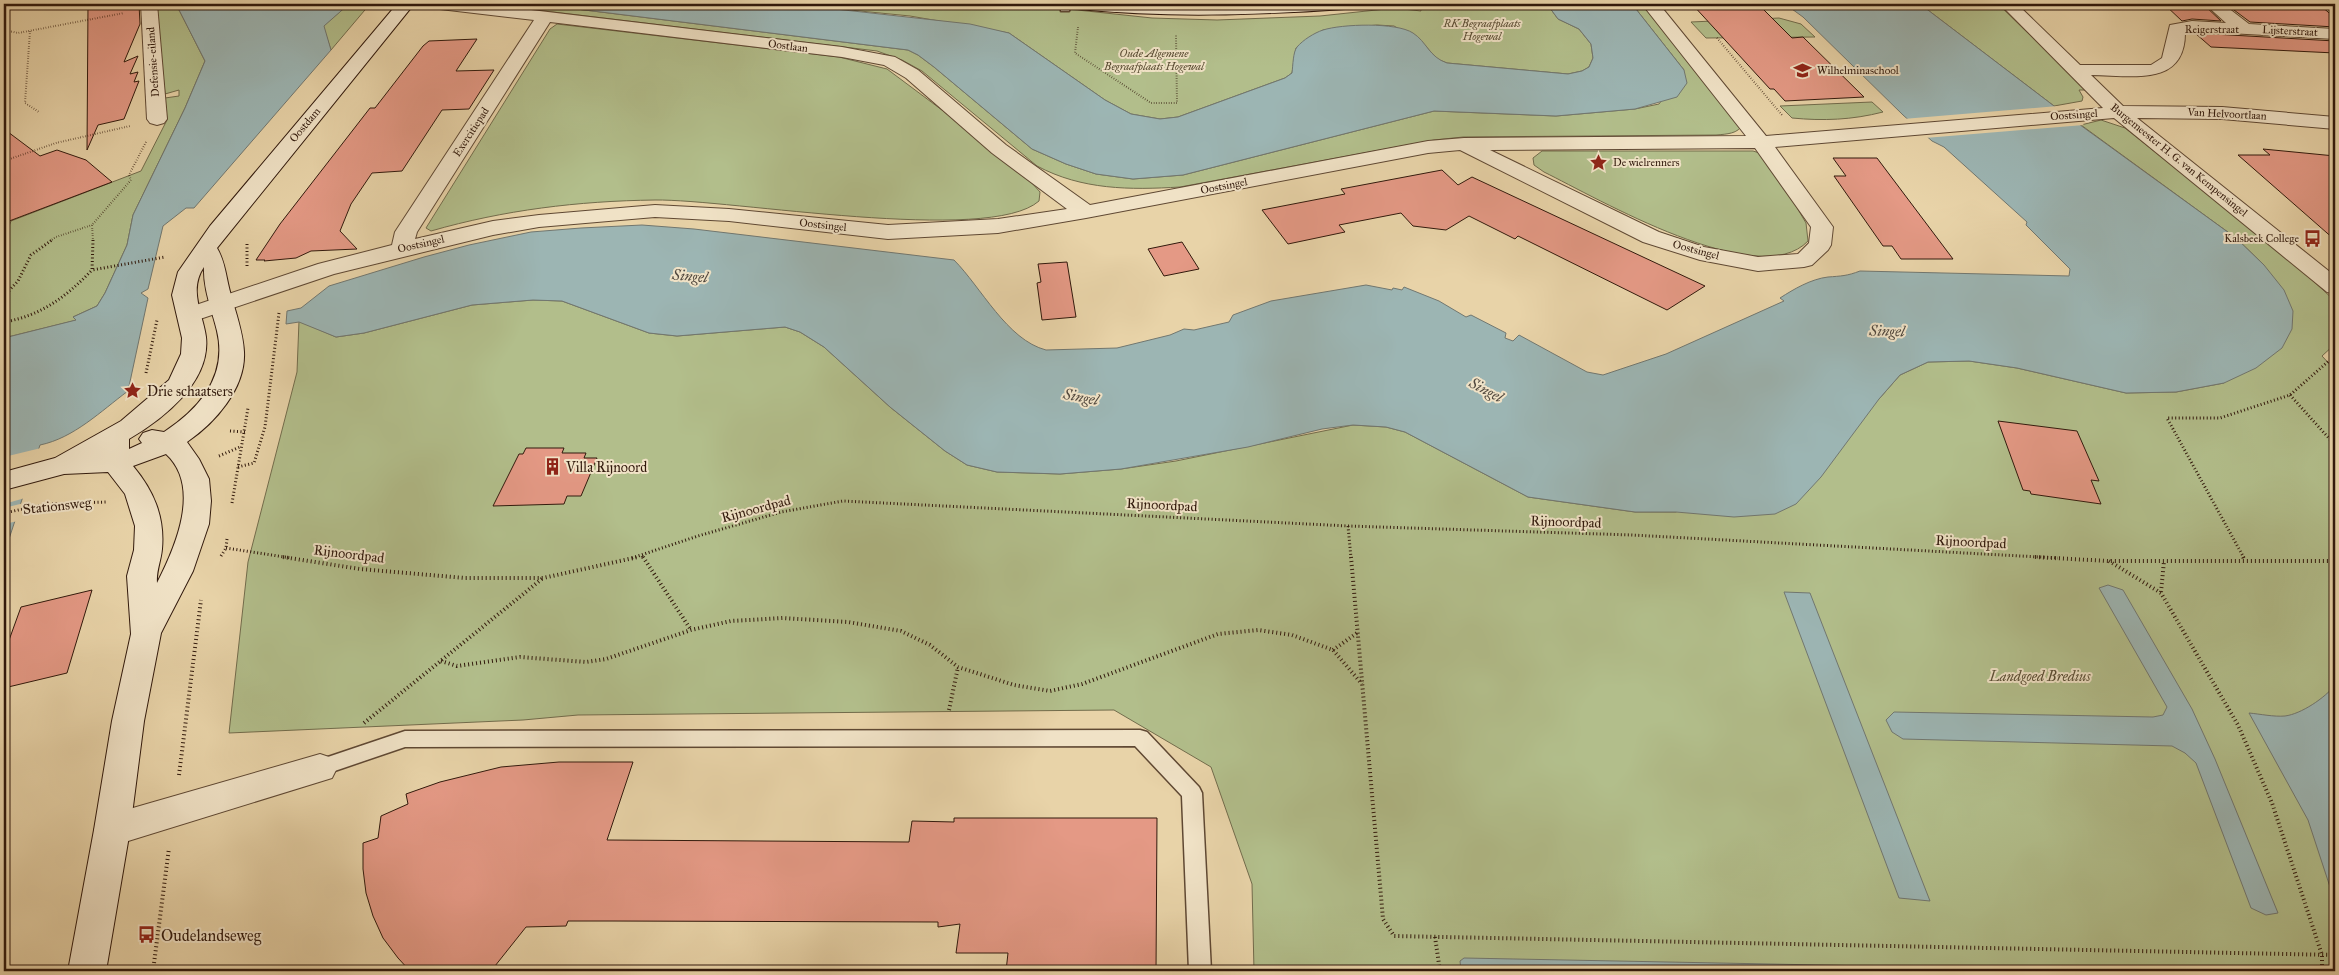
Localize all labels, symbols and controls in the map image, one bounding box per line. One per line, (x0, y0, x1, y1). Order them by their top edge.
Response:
park label: RK Begraafplaats Hogewal (1443, 17, 1521, 43)
street label: Reigerstraat (2185, 23, 2239, 36)
street label: Lijsterstraat (2262, 23, 2318, 39)
street label: Defensie-eiland (144, 26, 162, 97)
street label: Oostlaan (767, 37, 809, 55)
park label: Oude Algemene Begraafplaats Hogewal (1103, 47, 1205, 74)
school or university icon: Wilhelminaschool (1793, 60, 1813, 80)
place label: Wilhelminaschool (1817, 64, 1899, 77)
street label: Burgemeester H. G. van Kempensingel (2108, 101, 2250, 219)
street label: Oostdam (287, 104, 324, 145)
street label: Exercitiepad (450, 105, 492, 159)
street label: Van Helvoortlaan (2186, 105, 2267, 123)
street label: Oostsingel (2050, 107, 2098, 123)
place icon: De wielrenners (1589, 152, 1609, 172)
place label: De wielrenners (1613, 156, 1680, 169)
street label: Oostsingel (1199, 175, 1249, 197)
street label: Oostsingel (799, 216, 847, 234)
bus stop icon: Kalsbeek College (2303, 228, 2323, 248)
street label: Oostsingel (396, 232, 446, 256)
place label: Kalsbeek College (2224, 232, 2299, 245)
street label: Oostsingel (1671, 238, 1721, 262)
water label: Singel (671, 265, 710, 287)
water label: Singel (1868, 321, 1907, 341)
water label: Singel (1465, 373, 1508, 407)
place icon: Drie schaatsers (123, 381, 143, 401)
place label: Drie schaatsers (147, 383, 233, 400)
water label: Singel (1061, 385, 1102, 410)
building icon: Villa Rijnoord (542, 457, 562, 477)
place label: Villa Rijnoord (565, 459, 647, 476)
street label: Rijnoordpad (719, 492, 793, 526)
street label: Stationsweg (22, 494, 93, 518)
street label: Rijnoordpad (1126, 495, 1198, 515)
street label: Rijnoordpad (1530, 512, 1602, 532)
street label: Rijnoordpad (1935, 532, 2007, 552)
street label: Rijnoordpad (313, 541, 385, 567)
park label: Landgoed Bredius (1989, 668, 2091, 685)
bus stop icon: Oudelandseweg (137, 925, 157, 945)
place label: Oudelandseweg (161, 926, 262, 946)

